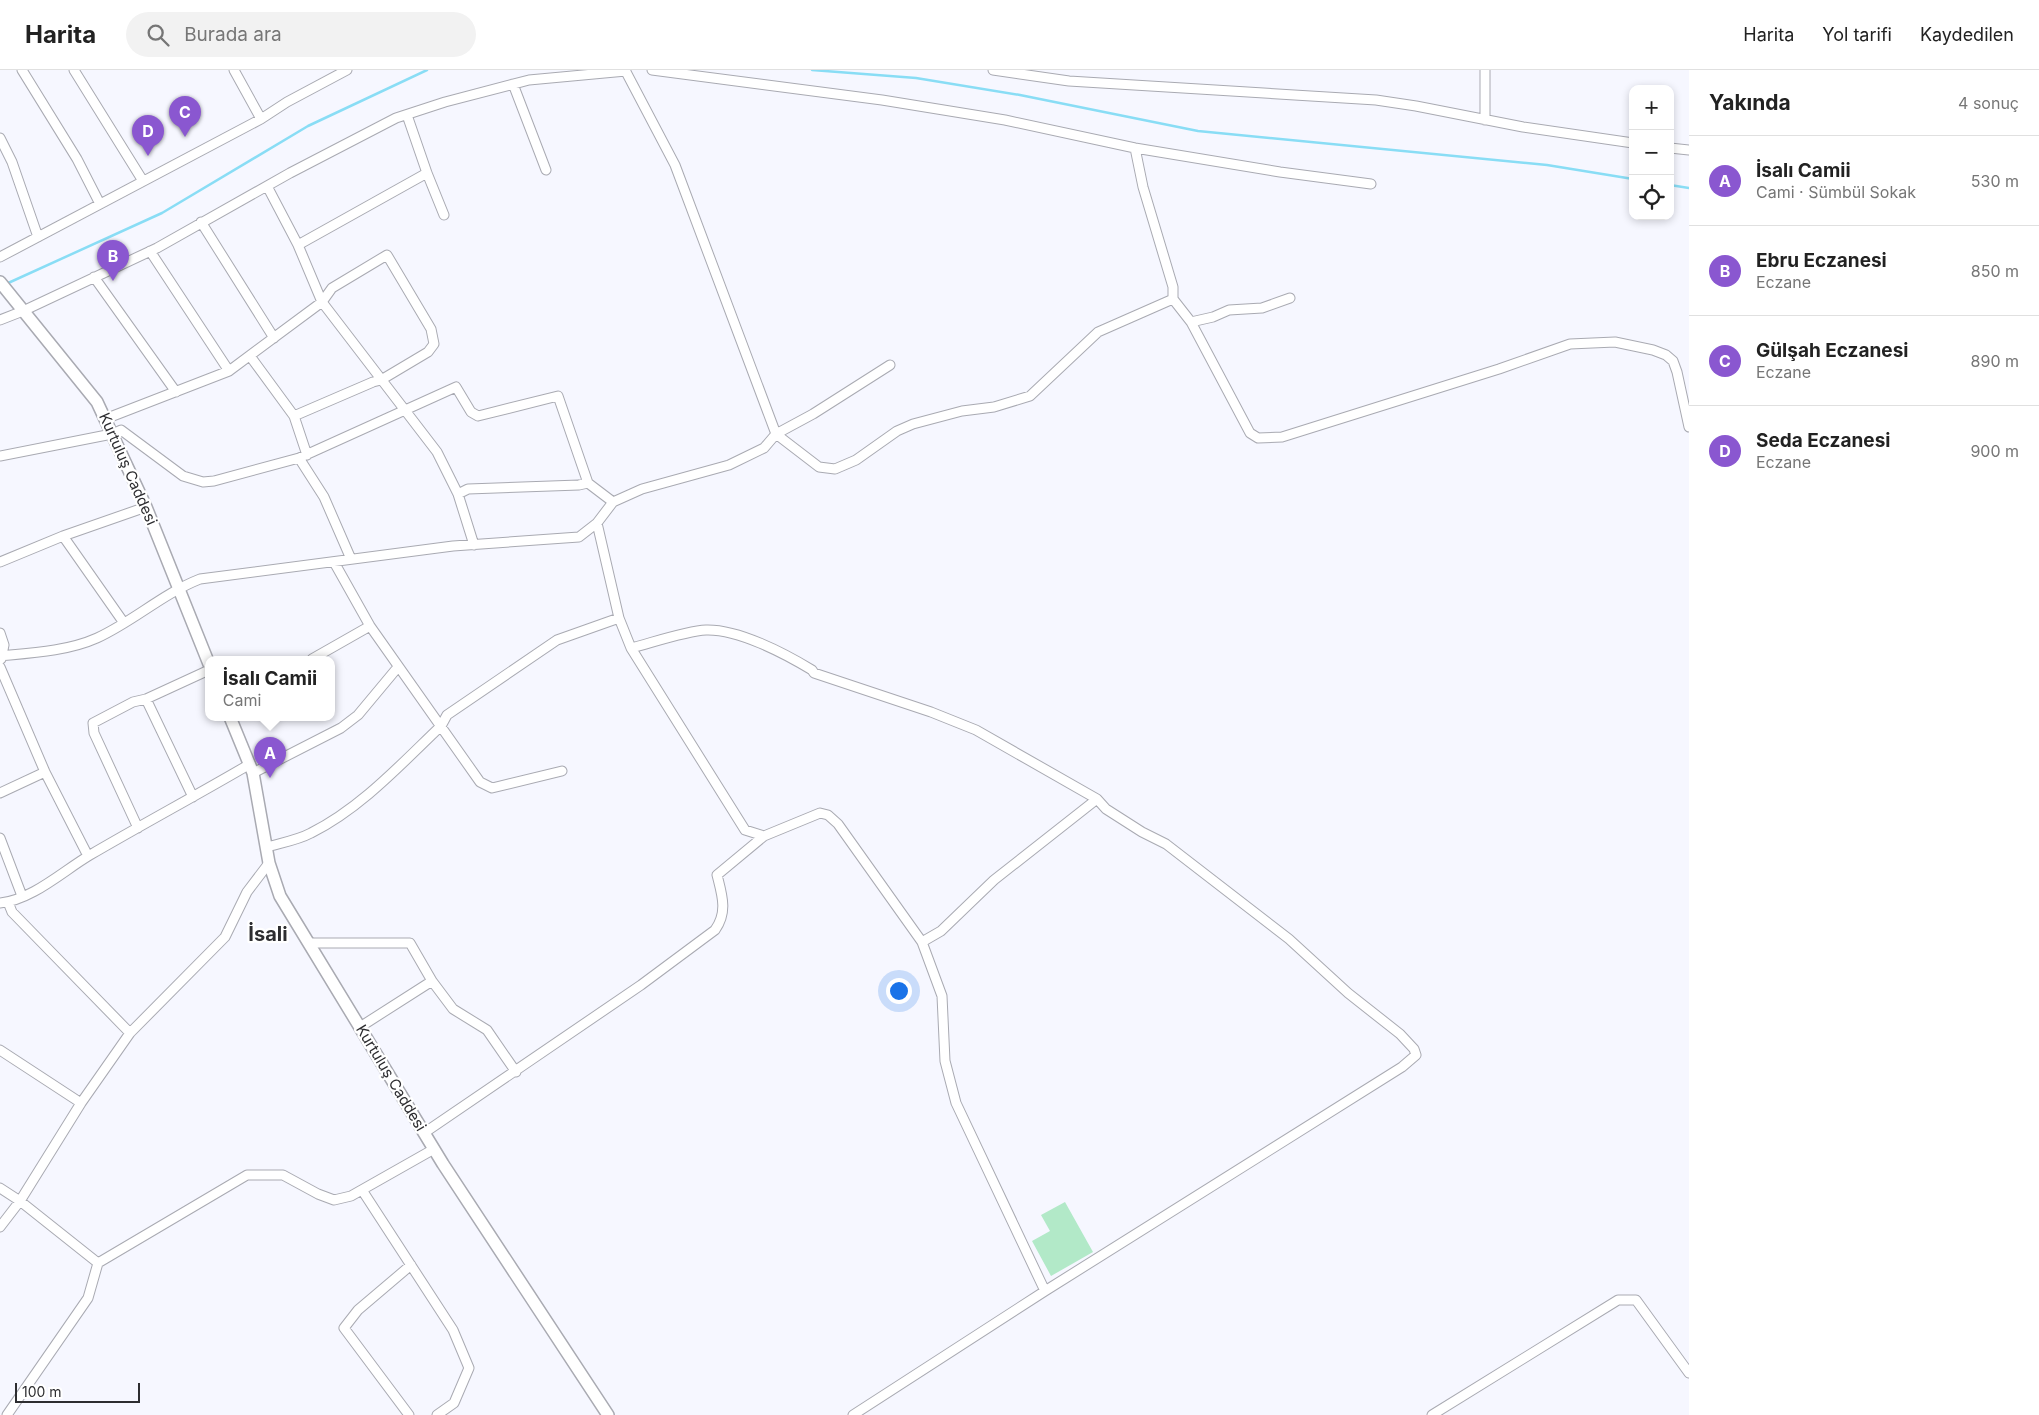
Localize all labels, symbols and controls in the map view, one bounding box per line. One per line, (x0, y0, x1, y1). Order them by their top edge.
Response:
search box (126, 12, 476, 57)
text: Harita (25, 20, 96, 49)
icon: search (144, 21, 172, 49)
text: Burada ara (184, 23, 282, 46)
text: Harita (1743, 24, 1794, 45)
text: Yol tarifi (1822, 24, 1892, 45)
text: Kaydedilen (1920, 24, 2014, 45)
map controls (1629, 85, 1674, 220)
button: + (1629, 85, 1674, 130)
text: Yakında (1709, 90, 1791, 115)
text: 4 sonuç (1958, 93, 2019, 113)
pin: C (169, 96, 201, 137)
pin: D (132, 115, 164, 156)
button: − (1629, 130, 1674, 175)
text: İsalı Camii (1756, 159, 1851, 182)
text: A (1719, 171, 1731, 191)
text: 530 m (1971, 171, 2019, 191)
button: locate (1629, 175, 1674, 220)
text: Cami · Sümbül Sokak (1756, 182, 1916, 202)
pin: B (97, 240, 129, 281)
text: Ebru Eczanesi (1756, 249, 1887, 272)
text: B (1720, 261, 1730, 281)
text: 850 m (1971, 261, 2019, 281)
text: Eczane (1756, 272, 1811, 292)
text: Gülşah Eczanesi (1756, 339, 1908, 362)
text: C (1719, 351, 1731, 371)
text: 890 m (1971, 351, 2019, 371)
text: Eczane (1756, 362, 1811, 382)
street label: Kurtuluş Caddesi (95, 410, 162, 528)
text: Seda Eczanesi (1756, 429, 1890, 452)
text: D (1719, 441, 1731, 461)
text: 900 m (1970, 441, 2019, 461)
text: Eczane (1756, 452, 1811, 472)
popup (205, 656, 335, 721)
text: İsalı Camii (223, 667, 317, 690)
text: Cami (223, 690, 261, 710)
pin: A (254, 737, 286, 778)
district label: İsali (248, 922, 288, 946)
your location (886, 978, 912, 1004)
street label: Kurtuluş Caddesi (352, 1021, 431, 1134)
scale bar (15, 1380, 140, 1403)
text: 100 m (22, 1383, 62, 1400)

